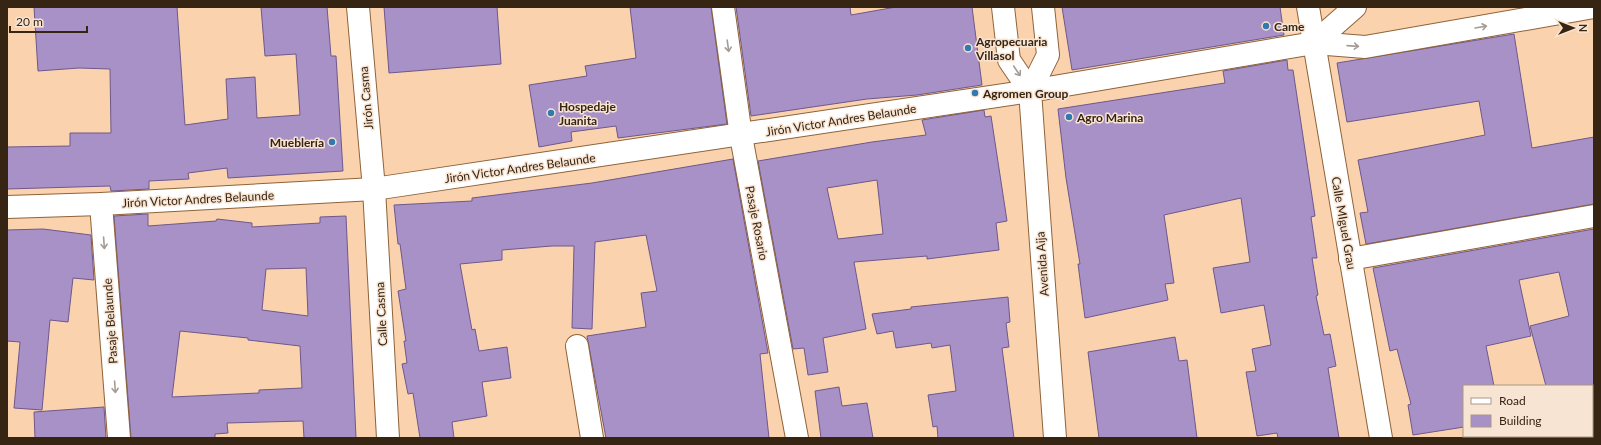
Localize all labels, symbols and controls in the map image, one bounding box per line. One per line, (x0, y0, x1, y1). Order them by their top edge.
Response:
scale bar (10, 8, 87, 34)
north arrow (1553, 8, 1593, 48)
text: 20 m (16, 14, 43, 29)
place label: Came (1274, 19, 1305, 34)
marker: Came (1261, 21, 1271, 31)
one-way arrow (1474, 23, 1487, 31)
text: N (1577, 24, 1590, 32)
place label: Agropecuaria Villasol (975, 34, 1047, 63)
one-way arrow (724, 39, 732, 52)
one-way arrow (1346, 42, 1359, 49)
marker: Agropecuaria Villasol (963, 43, 973, 53)
street label: Jirón Casma (356, 66, 376, 130)
one-way arrow (1013, 66, 1021, 77)
place label: Agromen Group (982, 86, 1069, 101)
marker: Agromen Group (970, 88, 980, 98)
place label: Hospedaje Juanita (559, 99, 616, 128)
street label: Jirón Victor Andres Belaunde (765, 101, 917, 139)
marker: Hospedaje Juanita (546, 108, 556, 118)
place label: Agro Marina (1076, 110, 1143, 125)
marker: Agro Marina (1064, 112, 1074, 122)
place label: Mueblería (270, 135, 324, 150)
marker: Mueblería (327, 137, 337, 147)
street label: Jirón Victor Andres Belaunde (444, 150, 596, 186)
street label: Calle MIguel Grau (1328, 175, 1360, 271)
street label: Pasaje Rosario (742, 184, 772, 262)
street label: Jirón Victor Andres Belaunde (122, 188, 274, 210)
street label: Avenida Aija (1032, 231, 1052, 297)
one-way arrow (101, 236, 108, 249)
street label: Pasaje Belaunde (100, 278, 120, 364)
street label: Calle Casma (372, 282, 390, 346)
one-way arrow (112, 380, 119, 393)
legend (1463, 385, 1593, 437)
text: Road (1499, 393, 1526, 408)
text: Building (1499, 413, 1542, 428)

